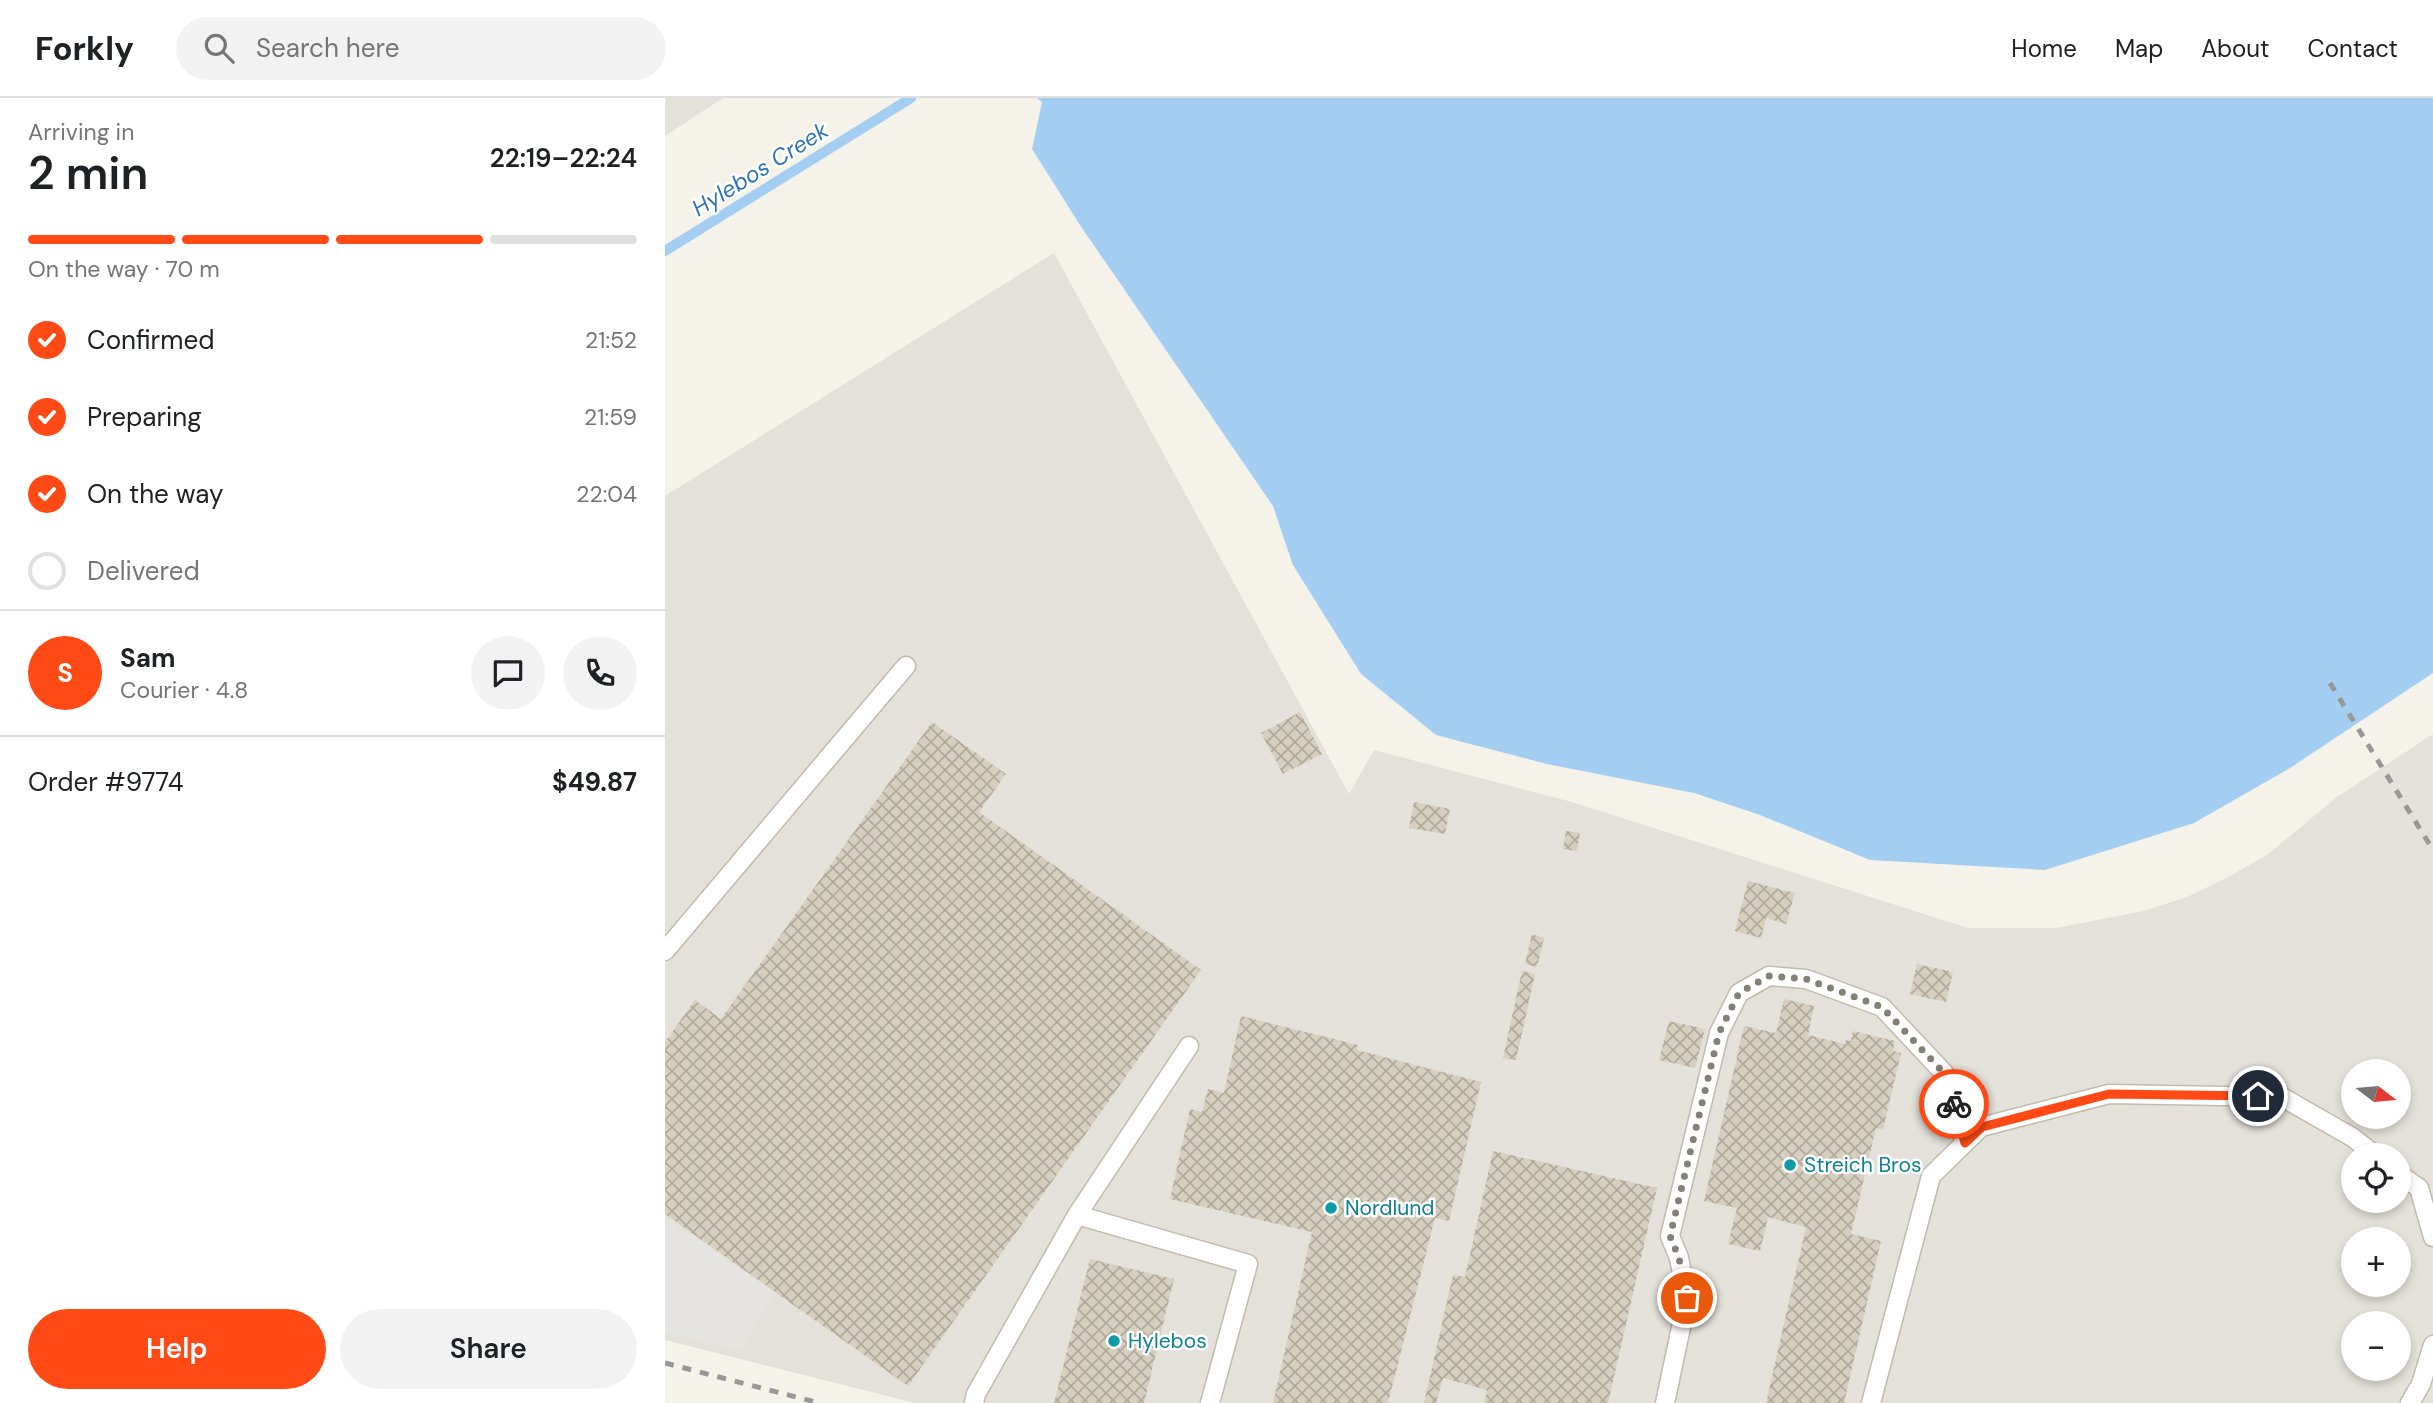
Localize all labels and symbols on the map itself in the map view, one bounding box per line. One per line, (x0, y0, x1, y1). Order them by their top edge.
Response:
water label: Hylebos Creek (686, 115, 834, 223)
north arrow (2341, 1059, 2411, 1129)
pin (2228, 1066, 2288, 1126)
courier (1919, 1069, 1989, 1139)
place label: Streich Bros (1804, 1151, 1921, 1179)
marker: Streich Bros (1782, 1157, 1798, 1173)
place label: Nordlund (1345, 1194, 1434, 1222)
marker: Nordlund (1323, 1200, 1339, 1216)
pin (1657, 1268, 1717, 1328)
place label: Hylebos (1128, 1327, 1207, 1355)
marker: Hylebos (1106, 1333, 1122, 1349)

